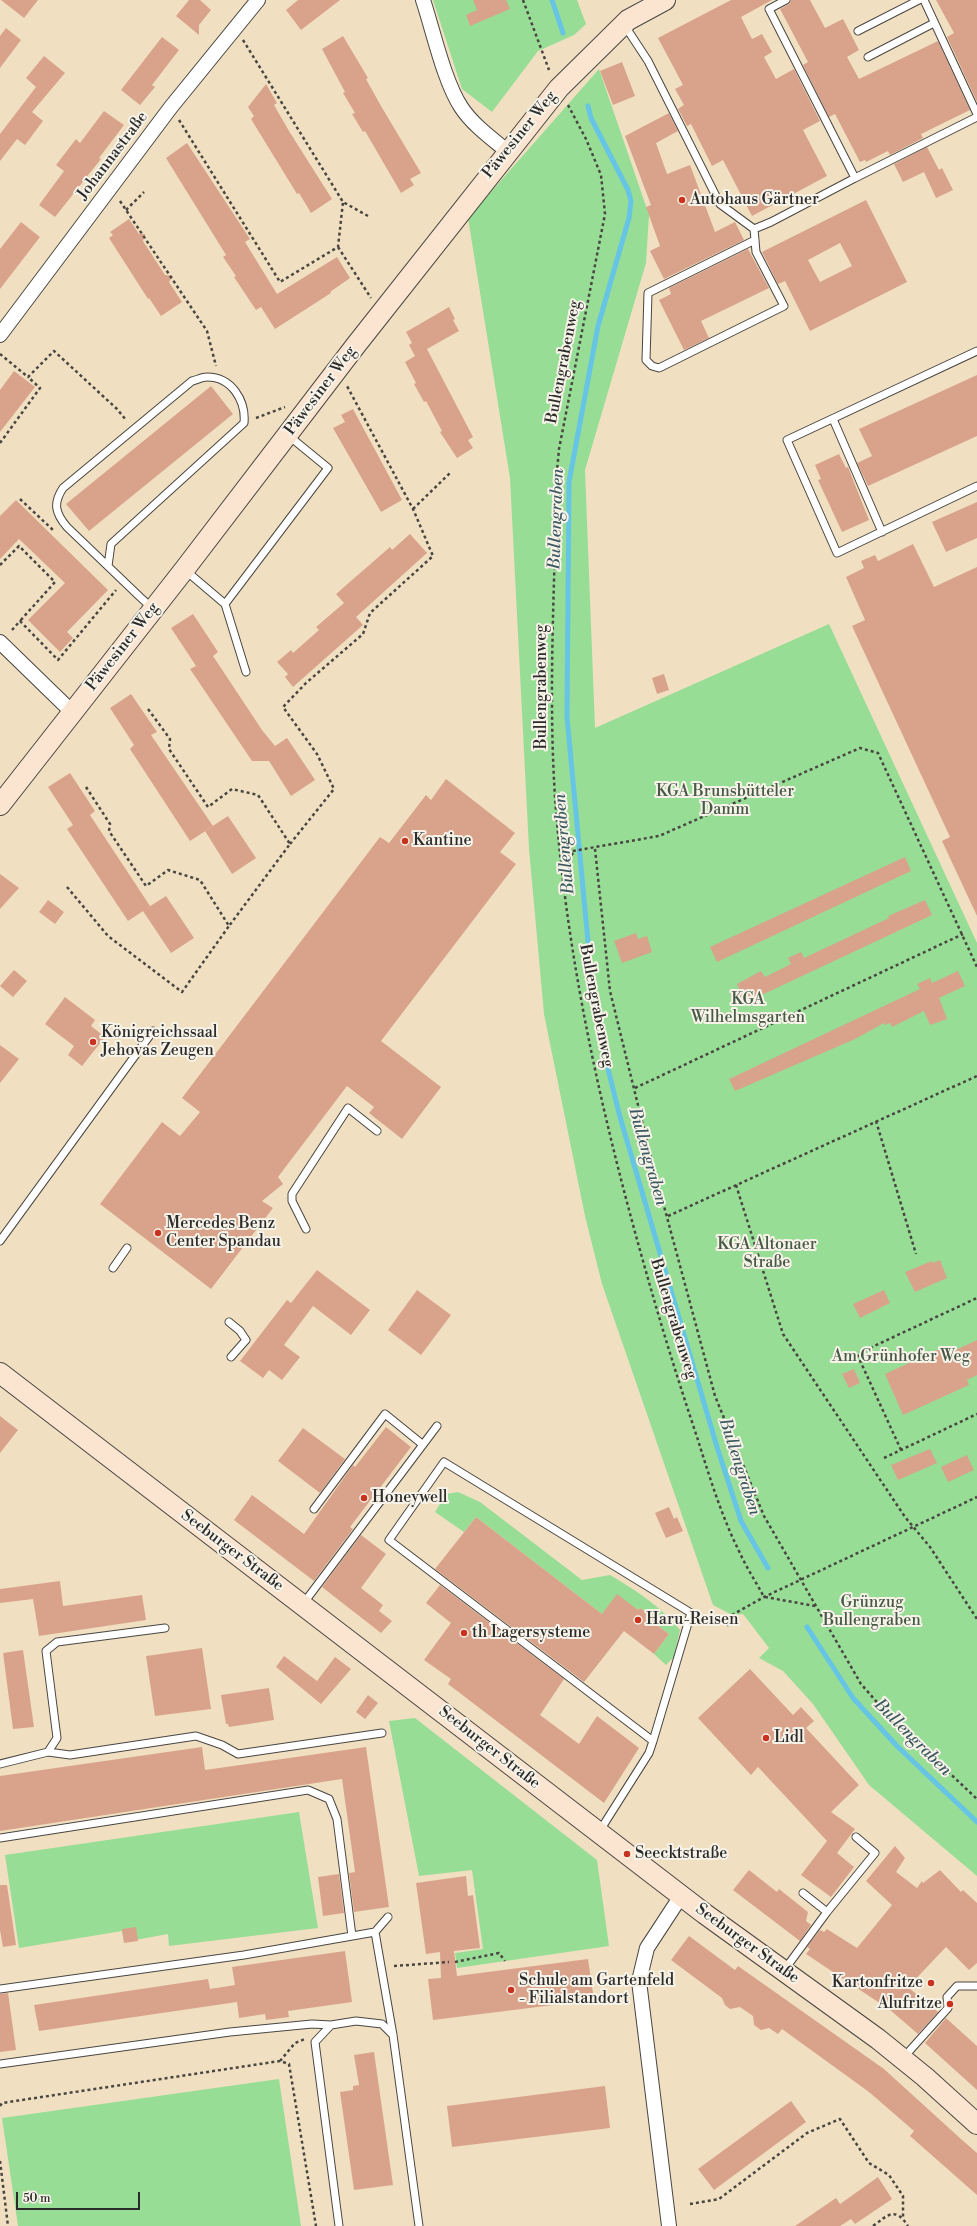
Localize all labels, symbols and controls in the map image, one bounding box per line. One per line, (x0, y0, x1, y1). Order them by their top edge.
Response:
street label: Päwesiner Weg (479, 87, 561, 183)
street label: Johannastraße (74, 108, 152, 204)
place label: Autohaus Gärtner (690, 190, 819, 210)
marker: Autohaus Gärtner (677, 195, 687, 205)
street label: Bullengrabenweg (543, 299, 585, 425)
street label: Päwesiner Weg (281, 342, 361, 440)
water label: Bullengraben (545, 468, 569, 570)
street label: Päwesiner Weg (82, 599, 164, 695)
street label: Bullengrabenweg (532, 624, 552, 750)
park label: KGA Brunsbütteler Damm (656, 782, 794, 820)
water label: Bullengraben (550, 793, 580, 895)
place label: Kantine (413, 831, 471, 851)
marker: Kantine (400, 836, 410, 846)
street label: Bullengrabenweg (575, 943, 617, 1069)
park label: KGA Wilhelmsgarten (691, 990, 805, 1028)
place label: Königreichssaal Jehovas Zeugen (101, 1023, 218, 1061)
marker: Königreichssaal Jehovas Zeugen (88, 1037, 98, 1047)
water label: Bullengraben (623, 1106, 671, 1208)
place label: Mercedes Benz Center Spandau (166, 1214, 281, 1252)
marker: Mercedes Benz Center Spandau (153, 1228, 163, 1238)
park label: KGA Altonaer Straße (717, 1235, 817, 1273)
street label: Bullengrabenweg (646, 1256, 700, 1382)
park label: Am Grünhofer Weg (832, 1347, 970, 1367)
water label: Bullengraben (714, 1416, 764, 1518)
place label: Honeywell (372, 1488, 448, 1508)
marker: Honeywell (359, 1493, 369, 1503)
street label: Seeburger Straße (177, 1506, 287, 1596)
park label: Grünzug Bullengraben (823, 1593, 921, 1631)
place label: Haru-Reisen (646, 1610, 739, 1630)
marker: Haru-Reisen (633, 1615, 643, 1625)
place label: th Lagersysteme (472, 1623, 590, 1643)
marker: th Lagersysteme (459, 1628, 469, 1638)
water label: Bullengraben (869, 1695, 955, 1781)
street label: Seeburger Straße (434, 1702, 544, 1794)
place label: Lidl (774, 1728, 804, 1748)
marker: Lidl (761, 1733, 771, 1743)
place label: Seecktstraße (635, 1844, 727, 1864)
marker: Seecktstraße (622, 1849, 632, 1859)
street label: Seeburger Straße (691, 1900, 803, 1988)
place label: Schule am Gartenfeld - Filialstandort (519, 1971, 674, 2009)
place label: Kartonfritze (832, 1973, 923, 1993)
marker: Kartonfritze (926, 1978, 936, 1988)
marker: Schule am Gartenfeld - Filialstandort (506, 1985, 516, 1995)
place label: Alufritze (878, 1994, 942, 2014)
marker: Alufritze (945, 1999, 955, 2009)
scale bar (18, 2184, 142, 2210)
text: 50 m (23, 2191, 51, 2206)

